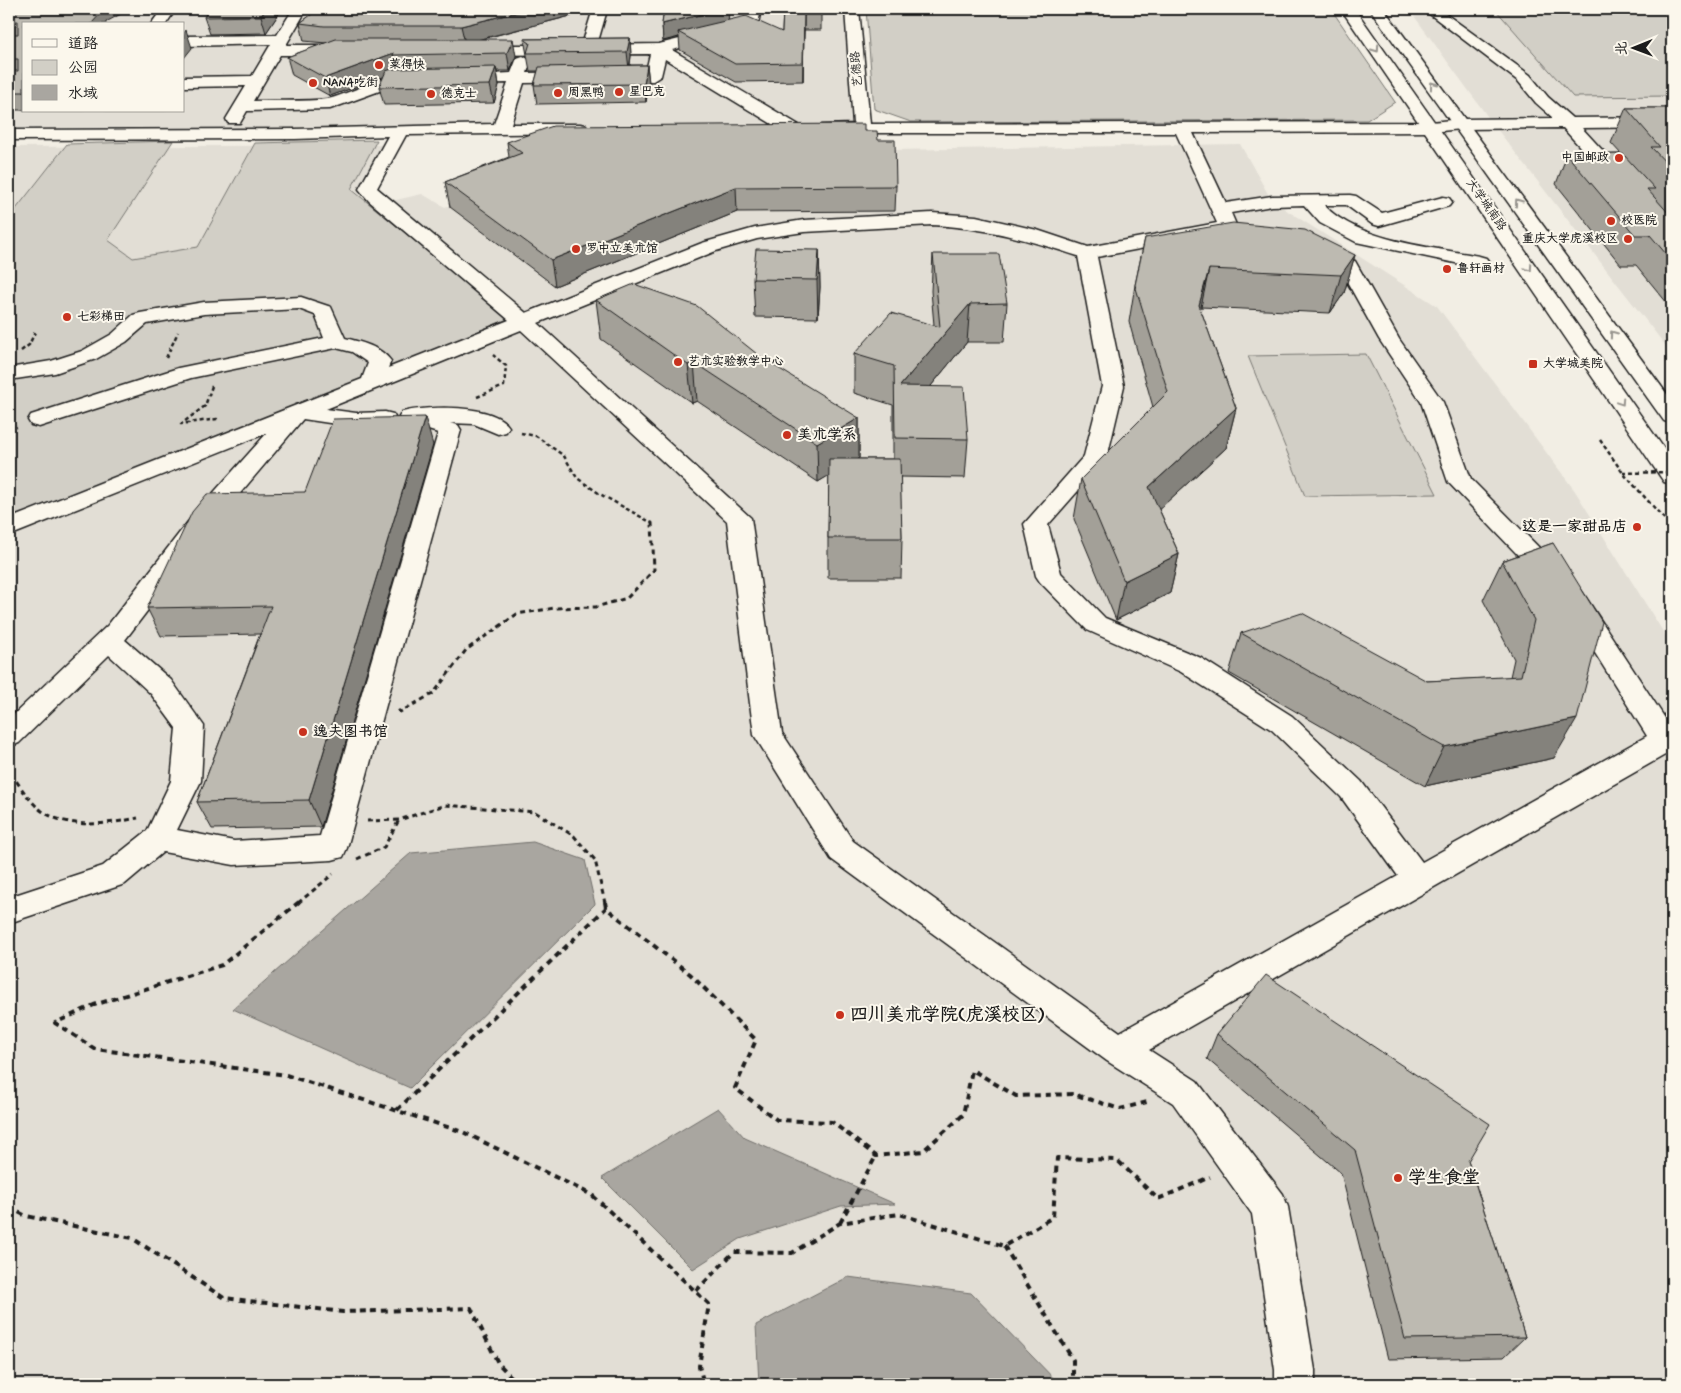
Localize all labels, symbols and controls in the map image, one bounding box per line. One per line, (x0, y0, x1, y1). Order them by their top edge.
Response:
legend (22, 22, 185, 112)
north arrow (1608, 22, 1658, 72)
text: 道路 (68, 34, 98, 54)
text: 北 (1613, 41, 1631, 55)
one-way arrow (1370, 43, 1379, 53)
street label: 艺德路 (847, 50, 867, 88)
place label: 莱得快 (389, 57, 425, 73)
text: 公园 (68, 58, 98, 78)
marker: 莱得快 (373, 59, 385, 71)
place label: NANA吃街 (323, 75, 378, 91)
marker: NANA吃街 (307, 77, 319, 89)
one-way arrow (1430, 82, 1438, 91)
text: 水域 (68, 84, 98, 104)
place label: 星巴克 (629, 84, 665, 100)
place label: 周黑鸭 (568, 85, 604, 101)
place label: 德克士 (441, 86, 477, 102)
marker: 星巴克 (613, 86, 625, 98)
marker: 周黑鸭 (552, 87, 564, 99)
marker: 德克士 (425, 88, 437, 100)
place label: 中国邮政 (1561, 150, 1609, 166)
marker: 中国邮政 (1613, 152, 1625, 164)
street label: 大学城南路 (1462, 176, 1510, 234)
one-way arrow (1515, 199, 1523, 208)
place label: 校医院 (1621, 213, 1657, 229)
marker: 校医院 (1605, 215, 1617, 227)
place label: 重庆大学虎溪校区 (1522, 231, 1618, 247)
marker: 重庆大学虎溪校区 (1622, 233, 1634, 245)
place label: 罗中立美术馆 (586, 241, 658, 257)
marker: 罗中立美术馆 (570, 243, 582, 255)
place label: 鲁轩画材 (1457, 261, 1505, 277)
one-way arrow (1523, 262, 1532, 272)
marker: 鲁轩画材 (1441, 263, 1453, 275)
place label: 七彩梯田 (77, 309, 125, 325)
marker: 七彩梯田 (61, 311, 73, 323)
one-way arrow (1610, 330, 1619, 340)
place label: 艺术实验教学中心 (688, 354, 784, 370)
marker: 艺术实验教学中心 (672, 356, 684, 368)
place label: 大学城美院 (1543, 356, 1603, 372)
marker: 大学城美院 (1527, 358, 1539, 370)
one-way arrow (1615, 396, 1624, 406)
place label: 美术学系 (797, 425, 857, 445)
marker: 美术学系 (781, 429, 793, 441)
place label: 这是一家甜品店 (1522, 517, 1627, 537)
marker: 这是一家甜品店 (1631, 521, 1643, 533)
place label: 逸夫图书馆 (313, 722, 388, 742)
marker: 逸夫图书馆 (297, 726, 309, 738)
place label: 四川美术学院(虎溪校区) (850, 1003, 1045, 1027)
marker: 四川美术学院(虎溪校区) (834, 1009, 846, 1021)
place label: 学生食堂 (1408, 1166, 1480, 1190)
marker: 学生食堂 (1392, 1172, 1404, 1184)

